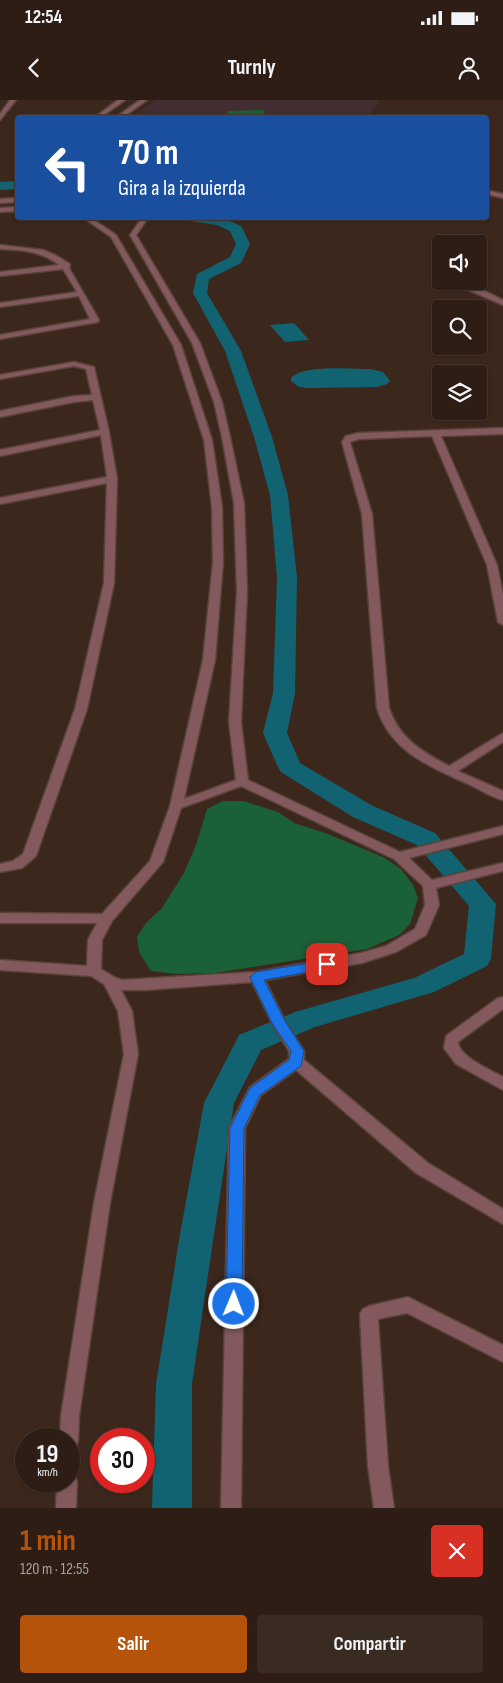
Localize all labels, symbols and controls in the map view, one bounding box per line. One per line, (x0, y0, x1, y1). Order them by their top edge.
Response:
text: 12:54 (25, 6, 62, 29)
icon: back (20, 54, 48, 82)
text: Turnly (227, 54, 276, 81)
icon: person (455, 54, 483, 82)
text: 70 m (118, 132, 178, 175)
icon: left (35, 135, 100, 200)
text: Gira a la izquierda (118, 175, 246, 202)
map controls (432, 235, 487, 420)
button: sound (432, 235, 487, 290)
button: search (432, 300, 487, 355)
button: layers (432, 365, 487, 420)
pin (306, 943, 348, 985)
icon: arrive (313, 950, 341, 978)
position arrow (207, 1277, 259, 1329)
speed limit sign: 30 (90, 1428, 155, 1493)
text: 19 (37, 1439, 58, 1470)
text: km/h (37, 1465, 58, 1480)
text: 1 min (20, 1523, 76, 1559)
button: close (431, 1525, 483, 1577)
text: 120 m · 12:55 (20, 1560, 89, 1579)
button: Salir (20, 1615, 247, 1673)
button: Compartir (257, 1615, 483, 1673)

